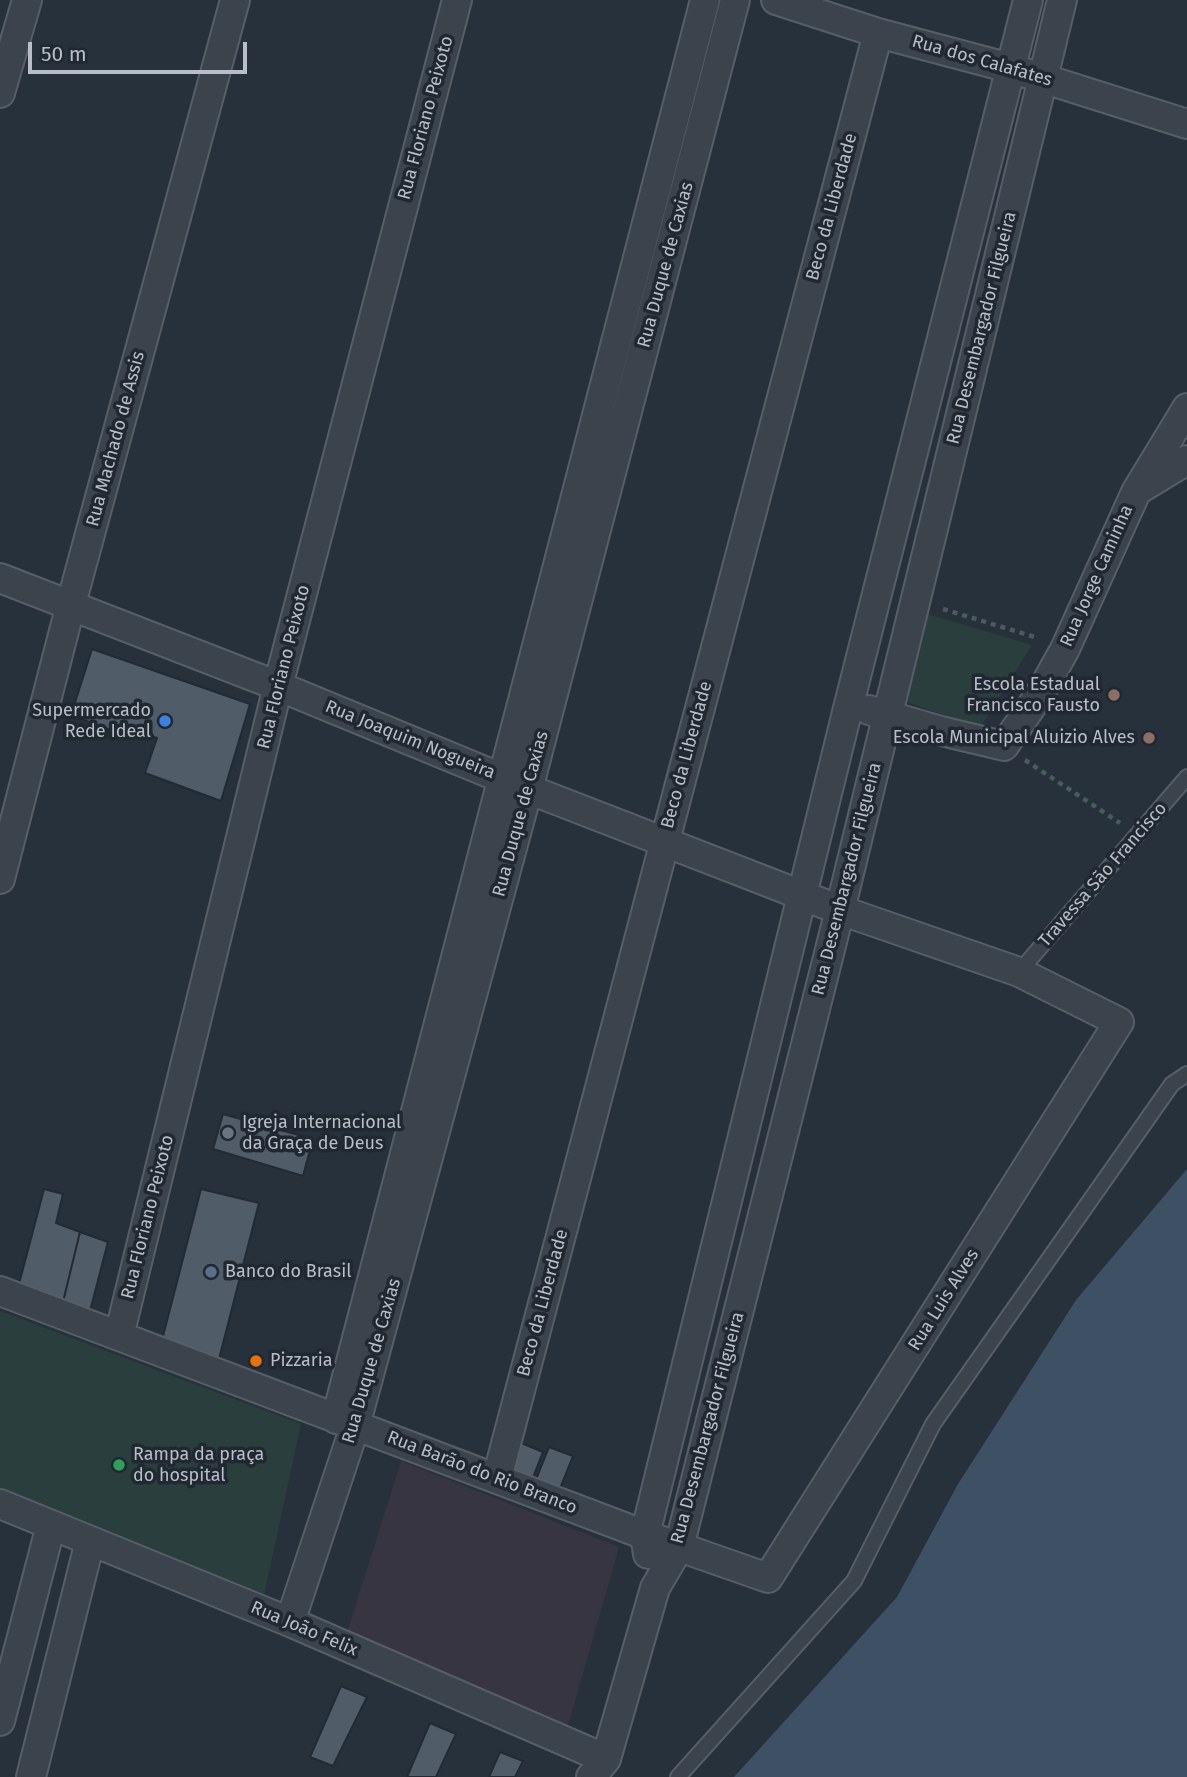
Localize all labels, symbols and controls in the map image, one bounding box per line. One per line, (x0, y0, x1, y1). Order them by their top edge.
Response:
scale bar (32, 28, 250, 72)
street label: Rua dos Calafates (909, 31, 1055, 91)
street label: Rua Floriano Peixoto (394, 34, 458, 202)
text: 50 m (41, 41, 87, 67)
street label: Beco da Liberdade (802, 131, 862, 283)
street label: Rua Duque de Caxias (633, 180, 699, 350)
street label: Rua Desembargador Filgueira (943, 209, 1021, 447)
street label: Rua Machado de Assis (82, 349, 150, 529)
street label: Rua Jorge Caminha (1056, 502, 1138, 650)
street label: Rua Floriano Peixoto (253, 583, 315, 751)
place label: Escola Estadual Francisco Fausto (966, 674, 1100, 716)
street label: Beco da Liberdade (657, 679, 717, 831)
marker: Escola Estadual Francisco Fausto (1106, 687, 1122, 703)
street label: Rua Joaquim Nogueira (322, 696, 498, 784)
place label: Supermercado Rede Ideal (32, 700, 151, 742)
marker: Supermercado Rede Ideal (157, 713, 173, 729)
place label: Escola Municipal Aluizio Alves (893, 727, 1135, 749)
street label: Rua Duque de Caxias (488, 729, 554, 899)
marker: Escola Municipal Aluizio Alves (1141, 730, 1157, 746)
street label: Rua Desembargador Filgueira (808, 760, 886, 998)
street label: Travessa São Francisco (1034, 798, 1172, 952)
place label: Igreja Internacional da Graça de Deus (242, 1112, 401, 1154)
marker: Igreja Internacional da Graça de Deus (220, 1125, 236, 1141)
street label: Rua Floriano Peixoto (117, 1133, 179, 1301)
street label: Beco da Liberdade (513, 1227, 573, 1379)
street label: Rua Luis Alves (904, 1245, 984, 1355)
place label: Banco do Brasil (225, 1261, 351, 1283)
marker: Banco do Brasil (203, 1264, 219, 1280)
street label: Rua Duque de Caxias (338, 1276, 406, 1446)
street label: Rua Desembargador Filgueira (667, 1310, 749, 1546)
place label: Pizzaria (270, 1350, 333, 1372)
marker: Pizzaria (248, 1353, 264, 1369)
street label: Rua Barão do Rio Branco (384, 1427, 580, 1519)
place label: Rampa da praça do hospital (133, 1444, 264, 1486)
marker: Rampa da praça do hospital (111, 1457, 127, 1473)
street label: Rua João Felix (247, 1597, 361, 1661)

